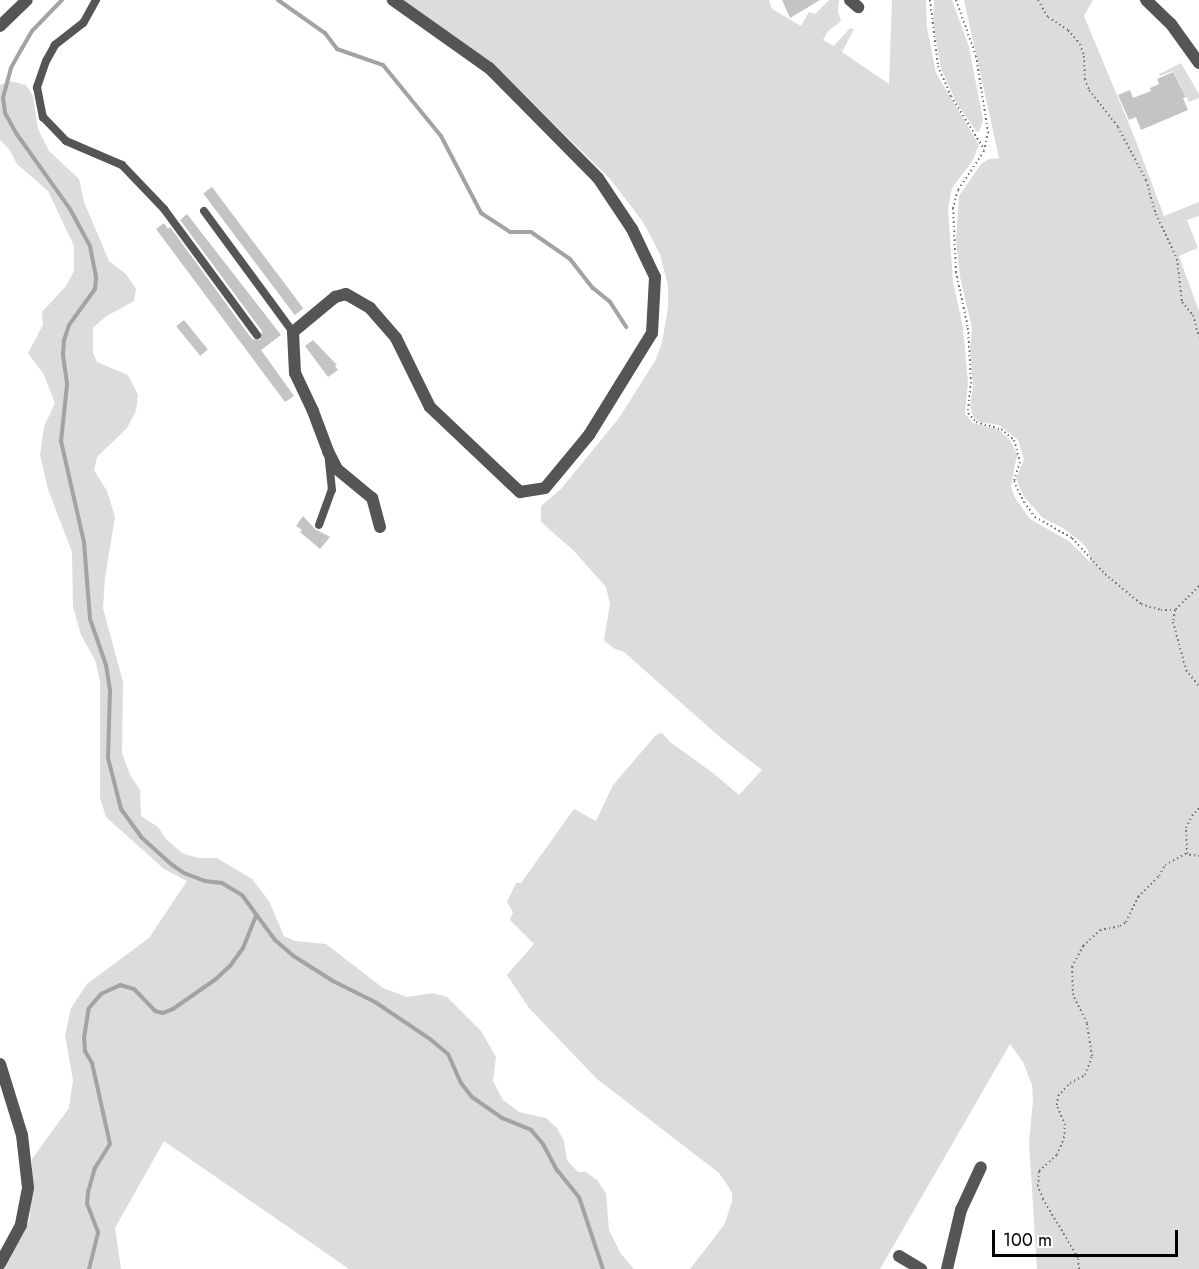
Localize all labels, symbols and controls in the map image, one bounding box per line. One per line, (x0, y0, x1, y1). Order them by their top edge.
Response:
scale bar (995, 1218, 1181, 1256)
text: 100 m (1003, 1227, 1052, 1253)

